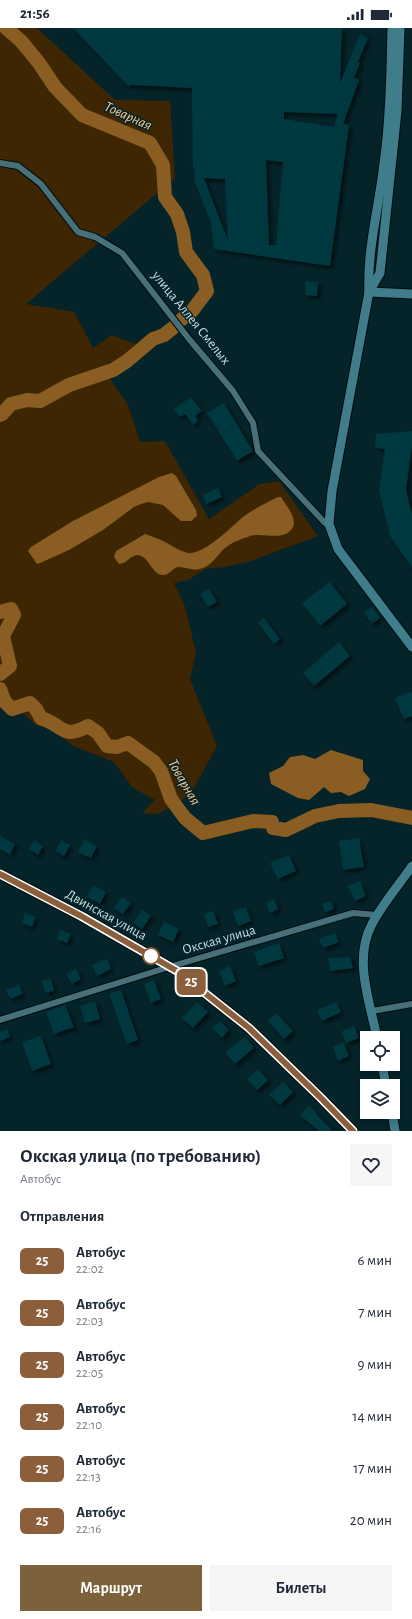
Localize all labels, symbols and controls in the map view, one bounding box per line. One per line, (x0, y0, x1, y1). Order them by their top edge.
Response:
text: 21:56 (20, 6, 50, 21)
water label: Товарная (102, 99, 154, 133)
street label: улица Аллея Смелых (148, 268, 233, 367)
water label: Товарная (165, 756, 203, 808)
street label: Двинская улица (63, 887, 149, 943)
street label: Окская улица (181, 923, 258, 957)
unlabelled marker (142, 947, 160, 965)
line badge: 25 (173, 969, 209, 995)
text: 25 (185, 975, 197, 989)
map controls (360, 1031, 400, 1119)
button: locate (360, 1031, 400, 1071)
button: layers (360, 1079, 400, 1119)
button: heart (350, 1144, 392, 1186)
text: Окская улица (по требованию) (20, 1147, 261, 1166)
text: Автобус (20, 1173, 61, 1186)
text: Отправления (20, 1209, 104, 1224)
text: Автобус (76, 1245, 126, 1260)
text: 6 мин (358, 1253, 392, 1268)
text: 25 (36, 1254, 48, 1268)
text: 22:02 (76, 1263, 104, 1276)
text: Автобус (76, 1297, 126, 1312)
text: 7 мин (358, 1305, 392, 1320)
text: 25 (36, 1306, 48, 1320)
text: 22:03 (76, 1315, 103, 1328)
text: Автобус (76, 1349, 126, 1364)
text: 9 мин (358, 1357, 392, 1372)
text: 25 (36, 1358, 48, 1372)
text: 22:05 (76, 1367, 103, 1380)
text: Автобус (76, 1401, 126, 1416)
text: 14 мин (352, 1409, 392, 1424)
text: 25 (36, 1410, 48, 1424)
text: 22:10 (76, 1419, 102, 1432)
text: Автобус (76, 1453, 126, 1468)
text: 17 мин (353, 1461, 392, 1476)
text: 25 (36, 1462, 48, 1476)
text: 22:13 (76, 1471, 101, 1484)
text: Автобус (76, 1505, 126, 1520)
text: 20 мин (350, 1513, 392, 1528)
text: 25 (36, 1514, 48, 1528)
text: 22:16 (76, 1523, 101, 1536)
button: Маршрут (20, 1565, 202, 1611)
button: Билеты (210, 1565, 392, 1611)

